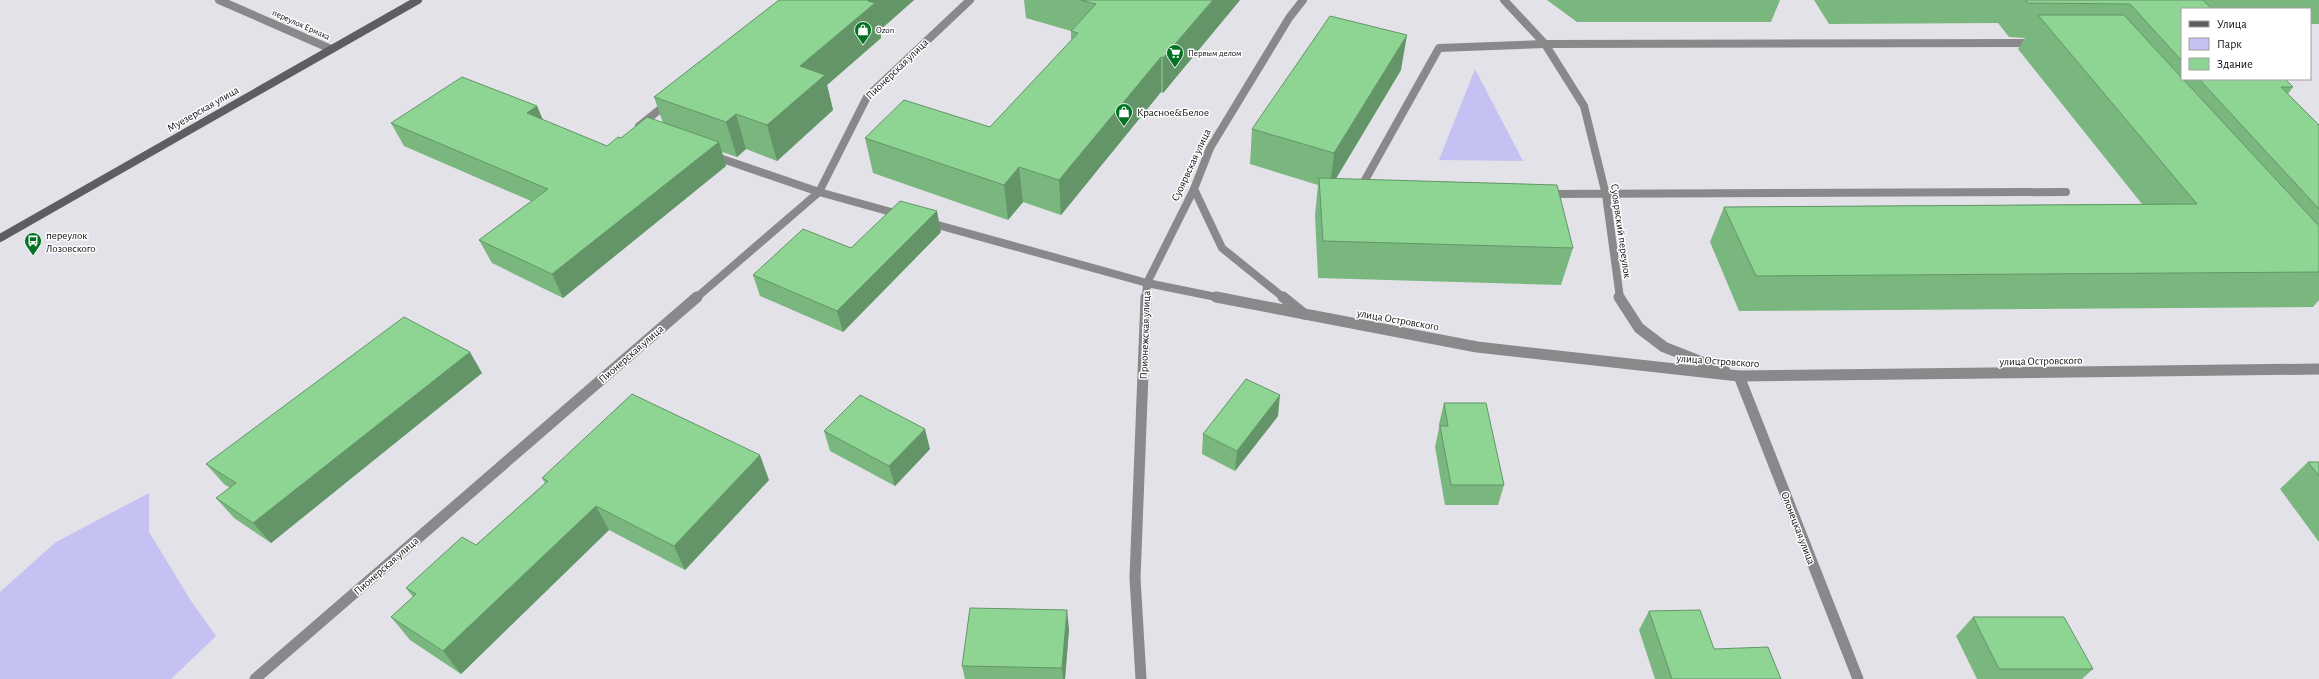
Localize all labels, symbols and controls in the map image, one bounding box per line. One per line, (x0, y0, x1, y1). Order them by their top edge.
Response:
street label: переулок Ермака (271, 8, 331, 42)
legend (2181, 8, 2311, 80)
text: Улица (2217, 18, 2247, 30)
shop icon: Ozon (853, 20, 873, 45)
place label: Ozon (876, 26, 894, 35)
street label: Пионерская улица (864, 37, 930, 101)
text: Парк (2217, 38, 2242, 50)
supermarket icon: Первым делом (1165, 43, 1185, 68)
place label: Первым делом (1188, 49, 1242, 58)
text: Здание (2217, 58, 2253, 70)
street label: Муезерская улица (165, 84, 241, 134)
shop icon: Красное&Белое (1114, 102, 1134, 127)
place label: Красное&Белое (1137, 107, 1209, 118)
street label: Суоярвская улица (1169, 127, 1213, 203)
street label: Суоярвский переулок (1609, 183, 1633, 279)
place label: переулок Лозовского (46, 230, 96, 254)
bus stop icon: переулок Лозовского (23, 231, 43, 256)
street label: Прионежская улица (1138, 290, 1152, 380)
street label: улица Островского (1355, 307, 1440, 333)
street label: Пионерская улица (596, 323, 666, 385)
street label: улица Островского (1675, 353, 1760, 369)
street label: улица Островского (1998, 355, 2083, 367)
street label: Олонецкая улица (1779, 490, 1817, 566)
street label: Пионерская улица (351, 535, 421, 597)

